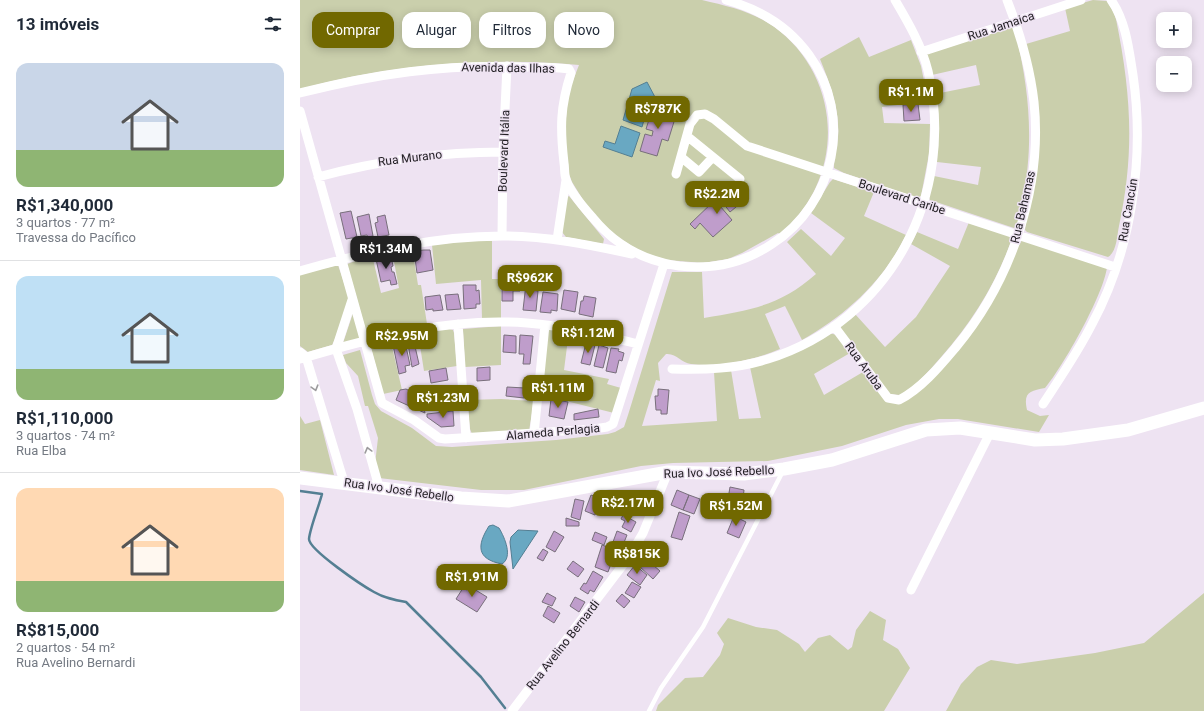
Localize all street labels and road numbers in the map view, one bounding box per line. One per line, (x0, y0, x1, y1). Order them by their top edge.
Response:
street label: Rua Jamaica (966, 9, 1036, 43)
street label: Avenida das Ilhas (461, 60, 555, 76)
street label: Boulevard Itália (496, 110, 512, 192)
street label: Rua Murano (377, 147, 443, 169)
street label: Rua Bahamas (1008, 169, 1038, 245)
street label: Boulevard Caribe (857, 176, 947, 218)
street label: Rua Cancún (1116, 177, 1140, 243)
street label: Rua Aruba (842, 340, 886, 392)
street label: Alameda Perlagia (506, 421, 600, 443)
street label: Rua Ivo José Rebello (663, 463, 775, 481)
street label: Rua Ivo José Rebello (343, 475, 455, 505)
street label: Rua Avelino Bernardi (524, 597, 602, 693)

